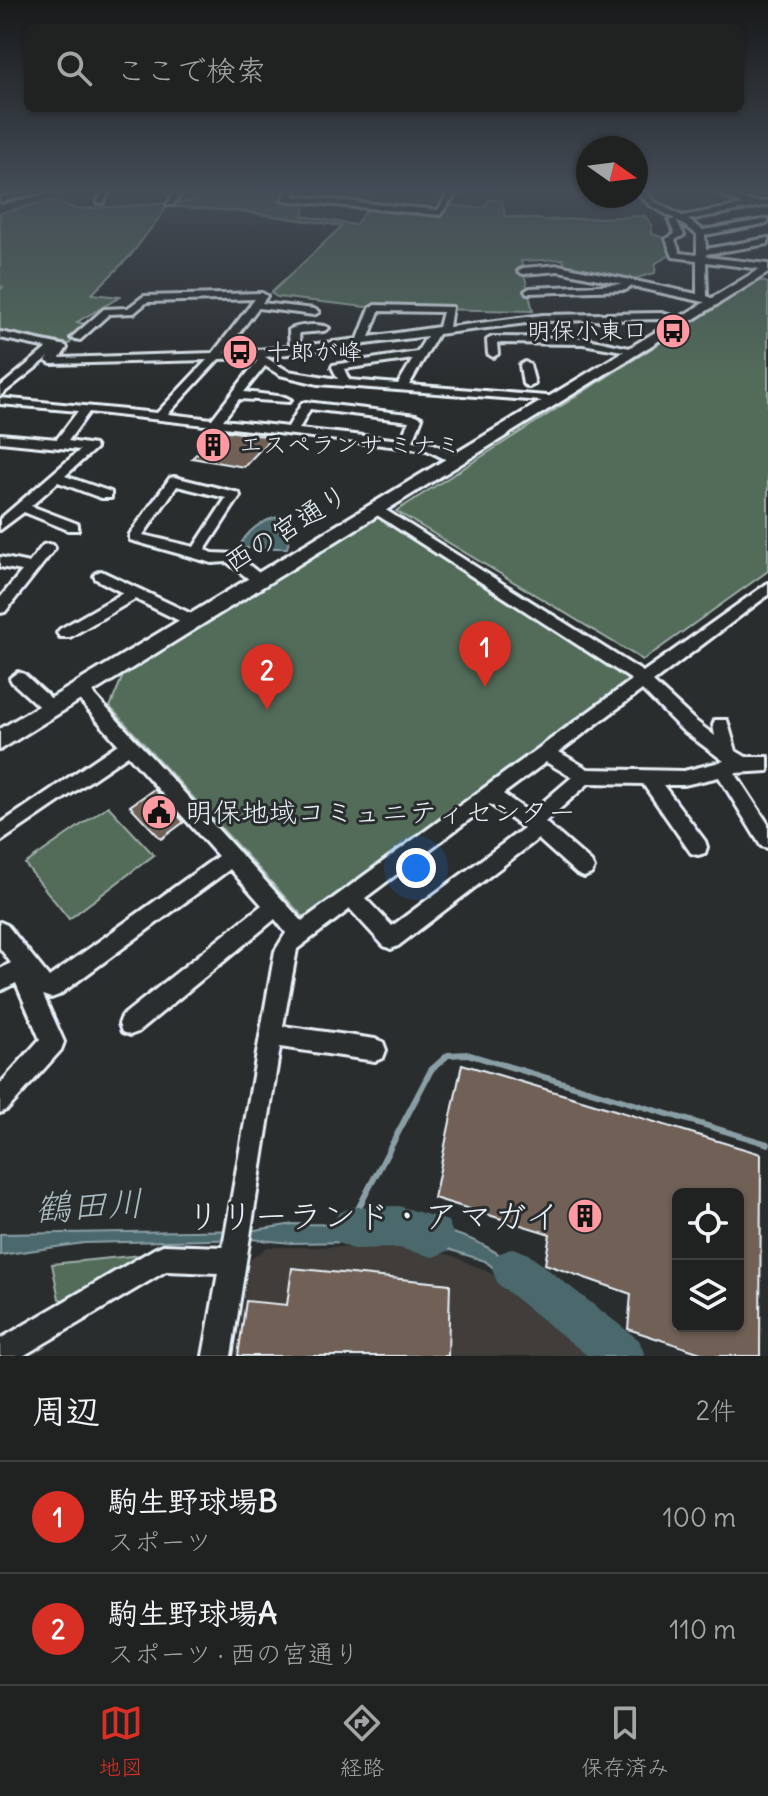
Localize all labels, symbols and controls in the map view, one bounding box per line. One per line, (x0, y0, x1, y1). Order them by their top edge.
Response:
search box (24, 24, 744, 112)
icon: search (52, 46, 96, 90)
text: ここで検索 (116, 51, 266, 89)
north arrow (576, 136, 648, 208)
bus stop icon: 明保小東口 (654, 312, 692, 350)
place label: 明保小東口 (527, 315, 647, 345)
bus stop icon: 十郎が峰 (221, 333, 259, 371)
place label: 十郎が峰 (266, 336, 362, 366)
building icon: エスペランサ ミナミ (194, 426, 232, 464)
place label: エスペランサ ミナミ (239, 429, 460, 459)
street label: 西の宮通り (217, 476, 355, 580)
pin: 1 (459, 621, 511, 687)
pin: 2 (241, 644, 293, 710)
public building icon: 明保地域コミュニティセンター (140, 793, 178, 831)
place label: 明保地域コミュニティセンター (185, 794, 576, 830)
your location (396, 848, 436, 888)
water label: 鶴田川 (34, 1180, 144, 1231)
map controls (672, 1188, 744, 1332)
button: locate (672, 1188, 744, 1260)
place label: リリーランド・アマガイ (186, 1194, 559, 1237)
building icon: リリーランド・アマガイ (566, 1197, 604, 1235)
button: layers (672, 1260, 744, 1332)
text: 周辺 (32, 1389, 100, 1432)
text: 2件 (696, 1394, 736, 1427)
text: 駒生野球場B (108, 1482, 278, 1520)
text: 1 (53, 1501, 63, 1534)
text: 100 m (662, 1501, 736, 1534)
text: スポーツ (108, 1525, 211, 1558)
text: 駒生野球場A (108, 1594, 277, 1632)
text: 2 (51, 1613, 65, 1646)
text: 110 m (669, 1613, 736, 1646)
text: スポーツ · 西の宮通り (108, 1637, 360, 1670)
tab: 地図 (99, 1701, 143, 1781)
tab: 経路 (340, 1701, 384, 1781)
tab: 保存済み (581, 1701, 669, 1781)

